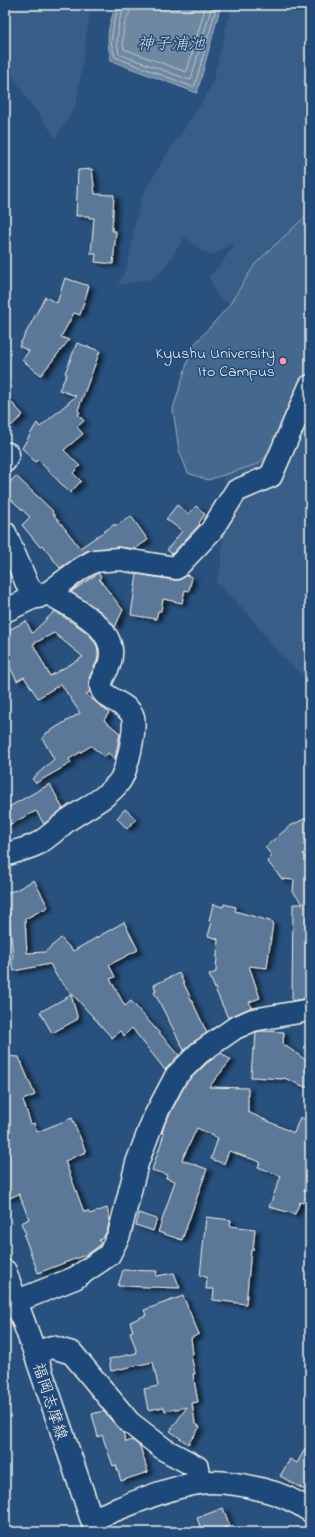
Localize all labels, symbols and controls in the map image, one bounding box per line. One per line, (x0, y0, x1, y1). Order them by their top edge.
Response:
water label: 神子浦池 (137, 32, 206, 57)
place label: Kyushu University Ito Campus (155, 342, 275, 384)
marker: Kyushu University Ito Campus (278, 356, 288, 366)
street label: 福岡志摩線 (25, 1360, 73, 1443)

